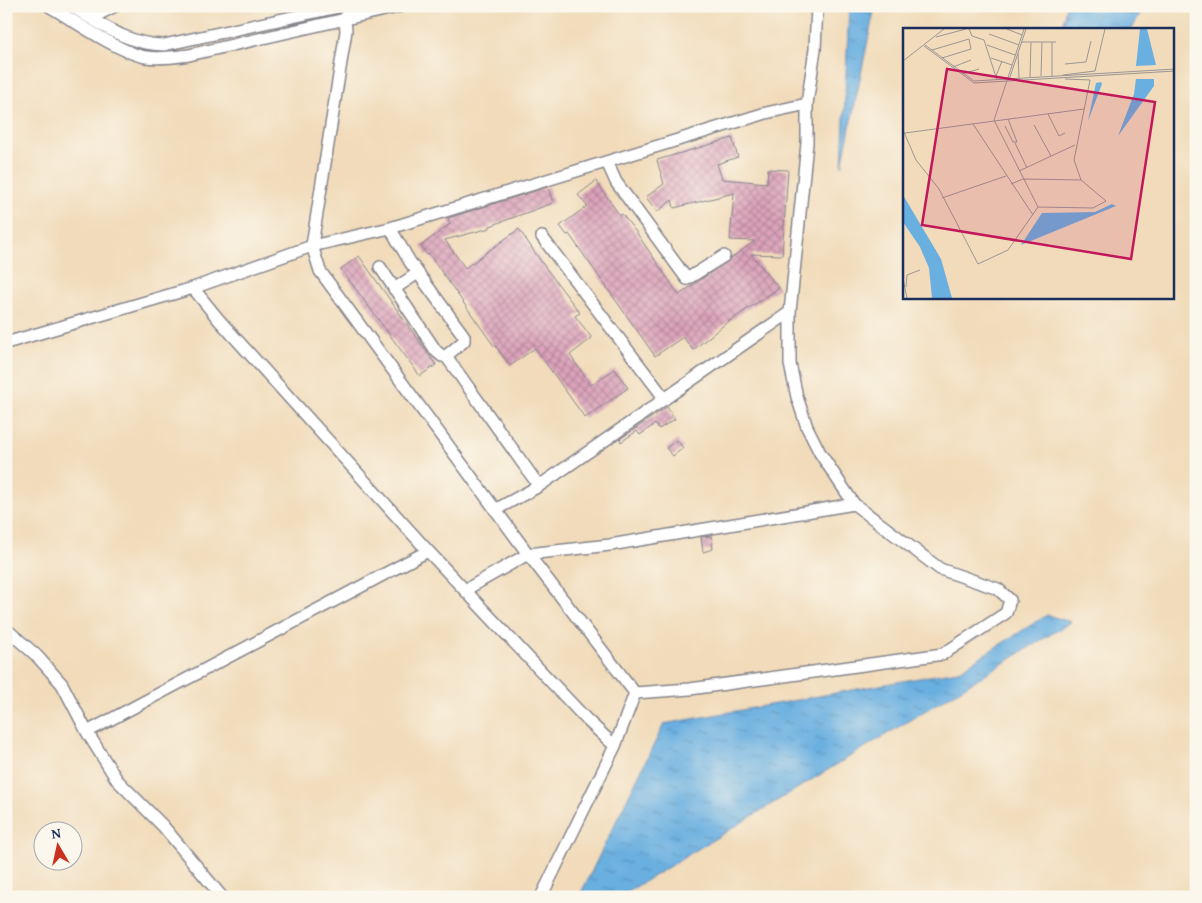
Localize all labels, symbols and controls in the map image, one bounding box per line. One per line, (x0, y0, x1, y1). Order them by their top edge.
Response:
inset map (903, 28, 1174, 299)
north arrow (32, 820, 82, 870)
text: N (50, 822, 63, 844)

